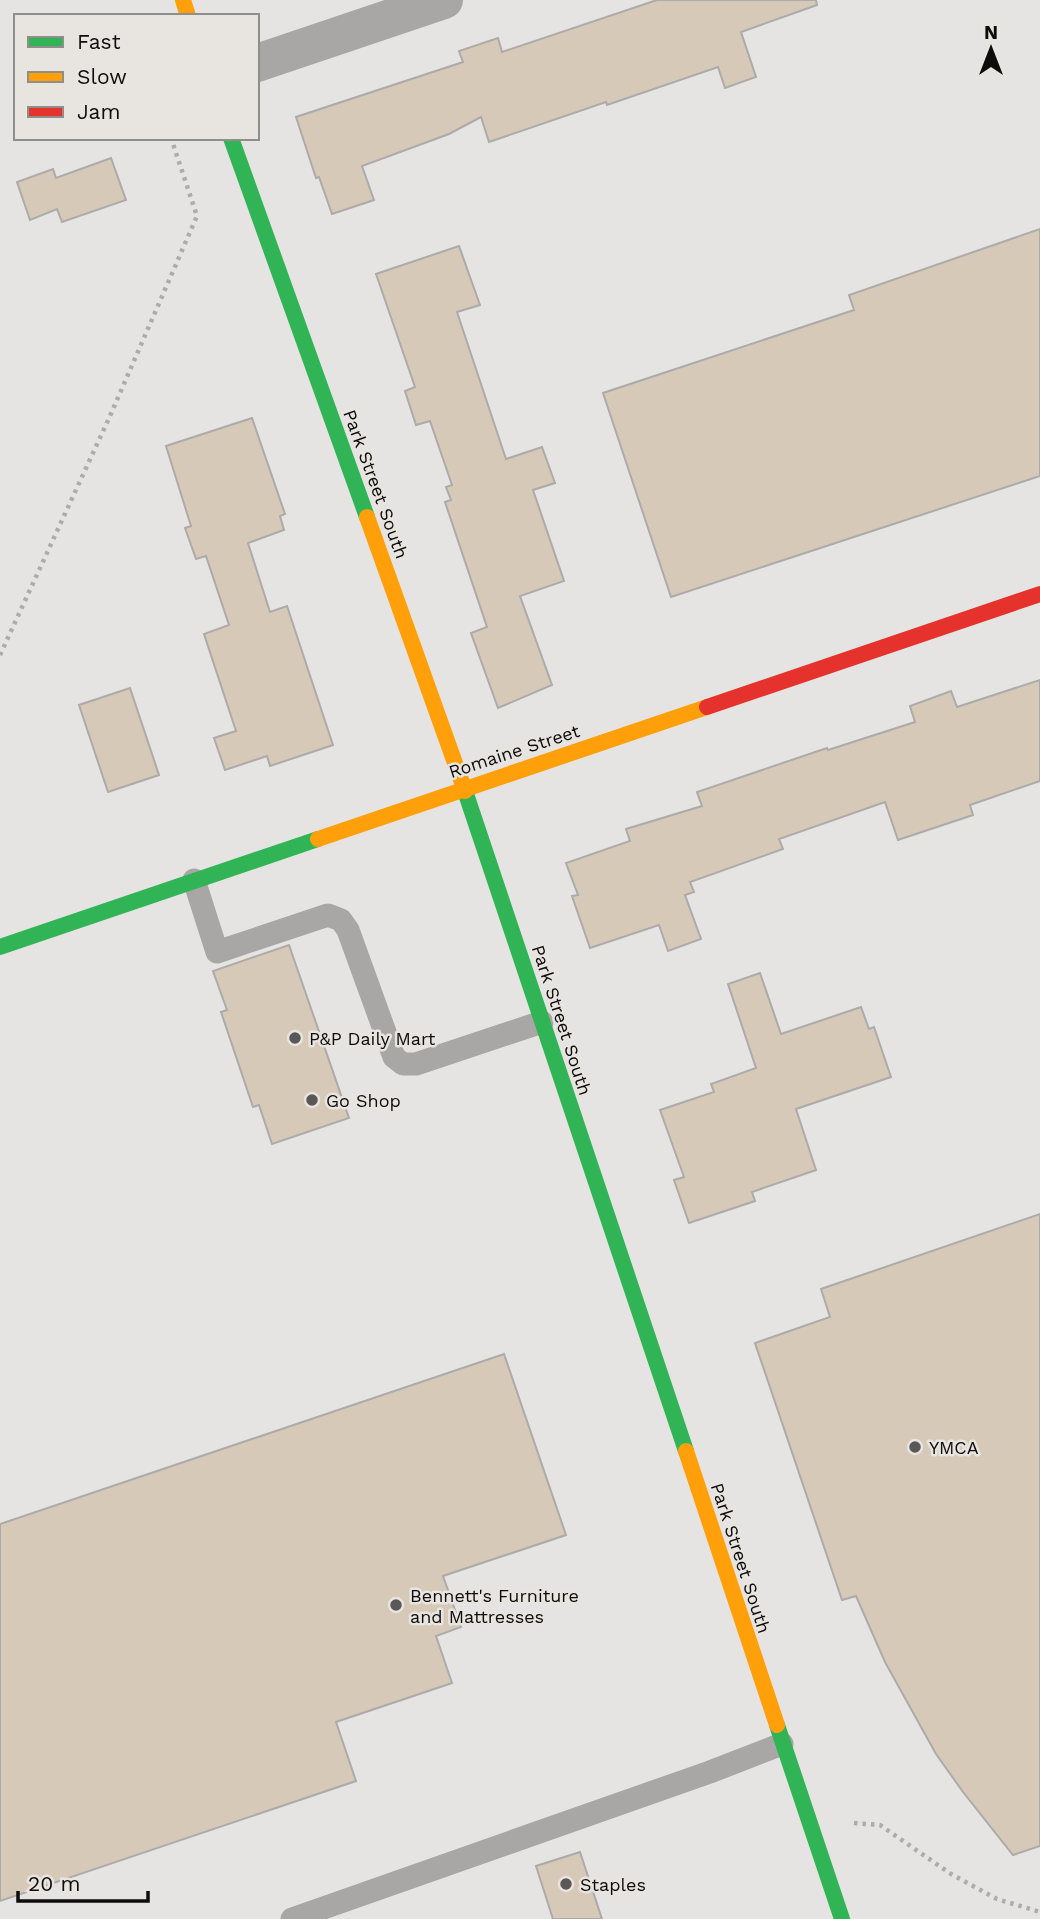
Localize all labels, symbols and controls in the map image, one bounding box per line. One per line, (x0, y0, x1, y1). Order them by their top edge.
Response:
legend (14, 14, 259, 140)
north arrow (956, 14, 1026, 84)
text: N (984, 21, 998, 44)
text: Fast (77, 29, 121, 54)
text: Slow (77, 64, 127, 89)
text: Jam (77, 99, 120, 124)
street label: Park Street South (339, 407, 413, 561)
street label: Romaine Street (446, 720, 583, 782)
street label: Park Street South (528, 942, 596, 1098)
place label: P&P Daily Mart (309, 1028, 436, 1049)
marker: P&P Daily Mart (287, 1030, 303, 1046)
place label: Go Shop (326, 1090, 401, 1111)
marker: Go Shop (304, 1092, 320, 1108)
place label: YMCA (929, 1437, 979, 1458)
marker: YMCA (907, 1439, 923, 1455)
street label: Park Street South (707, 1480, 775, 1636)
place label: Bennett's Furniture and Mattresses (410, 1585, 579, 1627)
marker: Bennett's Furniture and Mattresses (388, 1597, 404, 1613)
scale bar (18, 1860, 147, 1904)
text: 20 m (28, 1871, 80, 1896)
place label: Staples (580, 1874, 646, 1895)
marker: Staples (558, 1876, 574, 1892)

